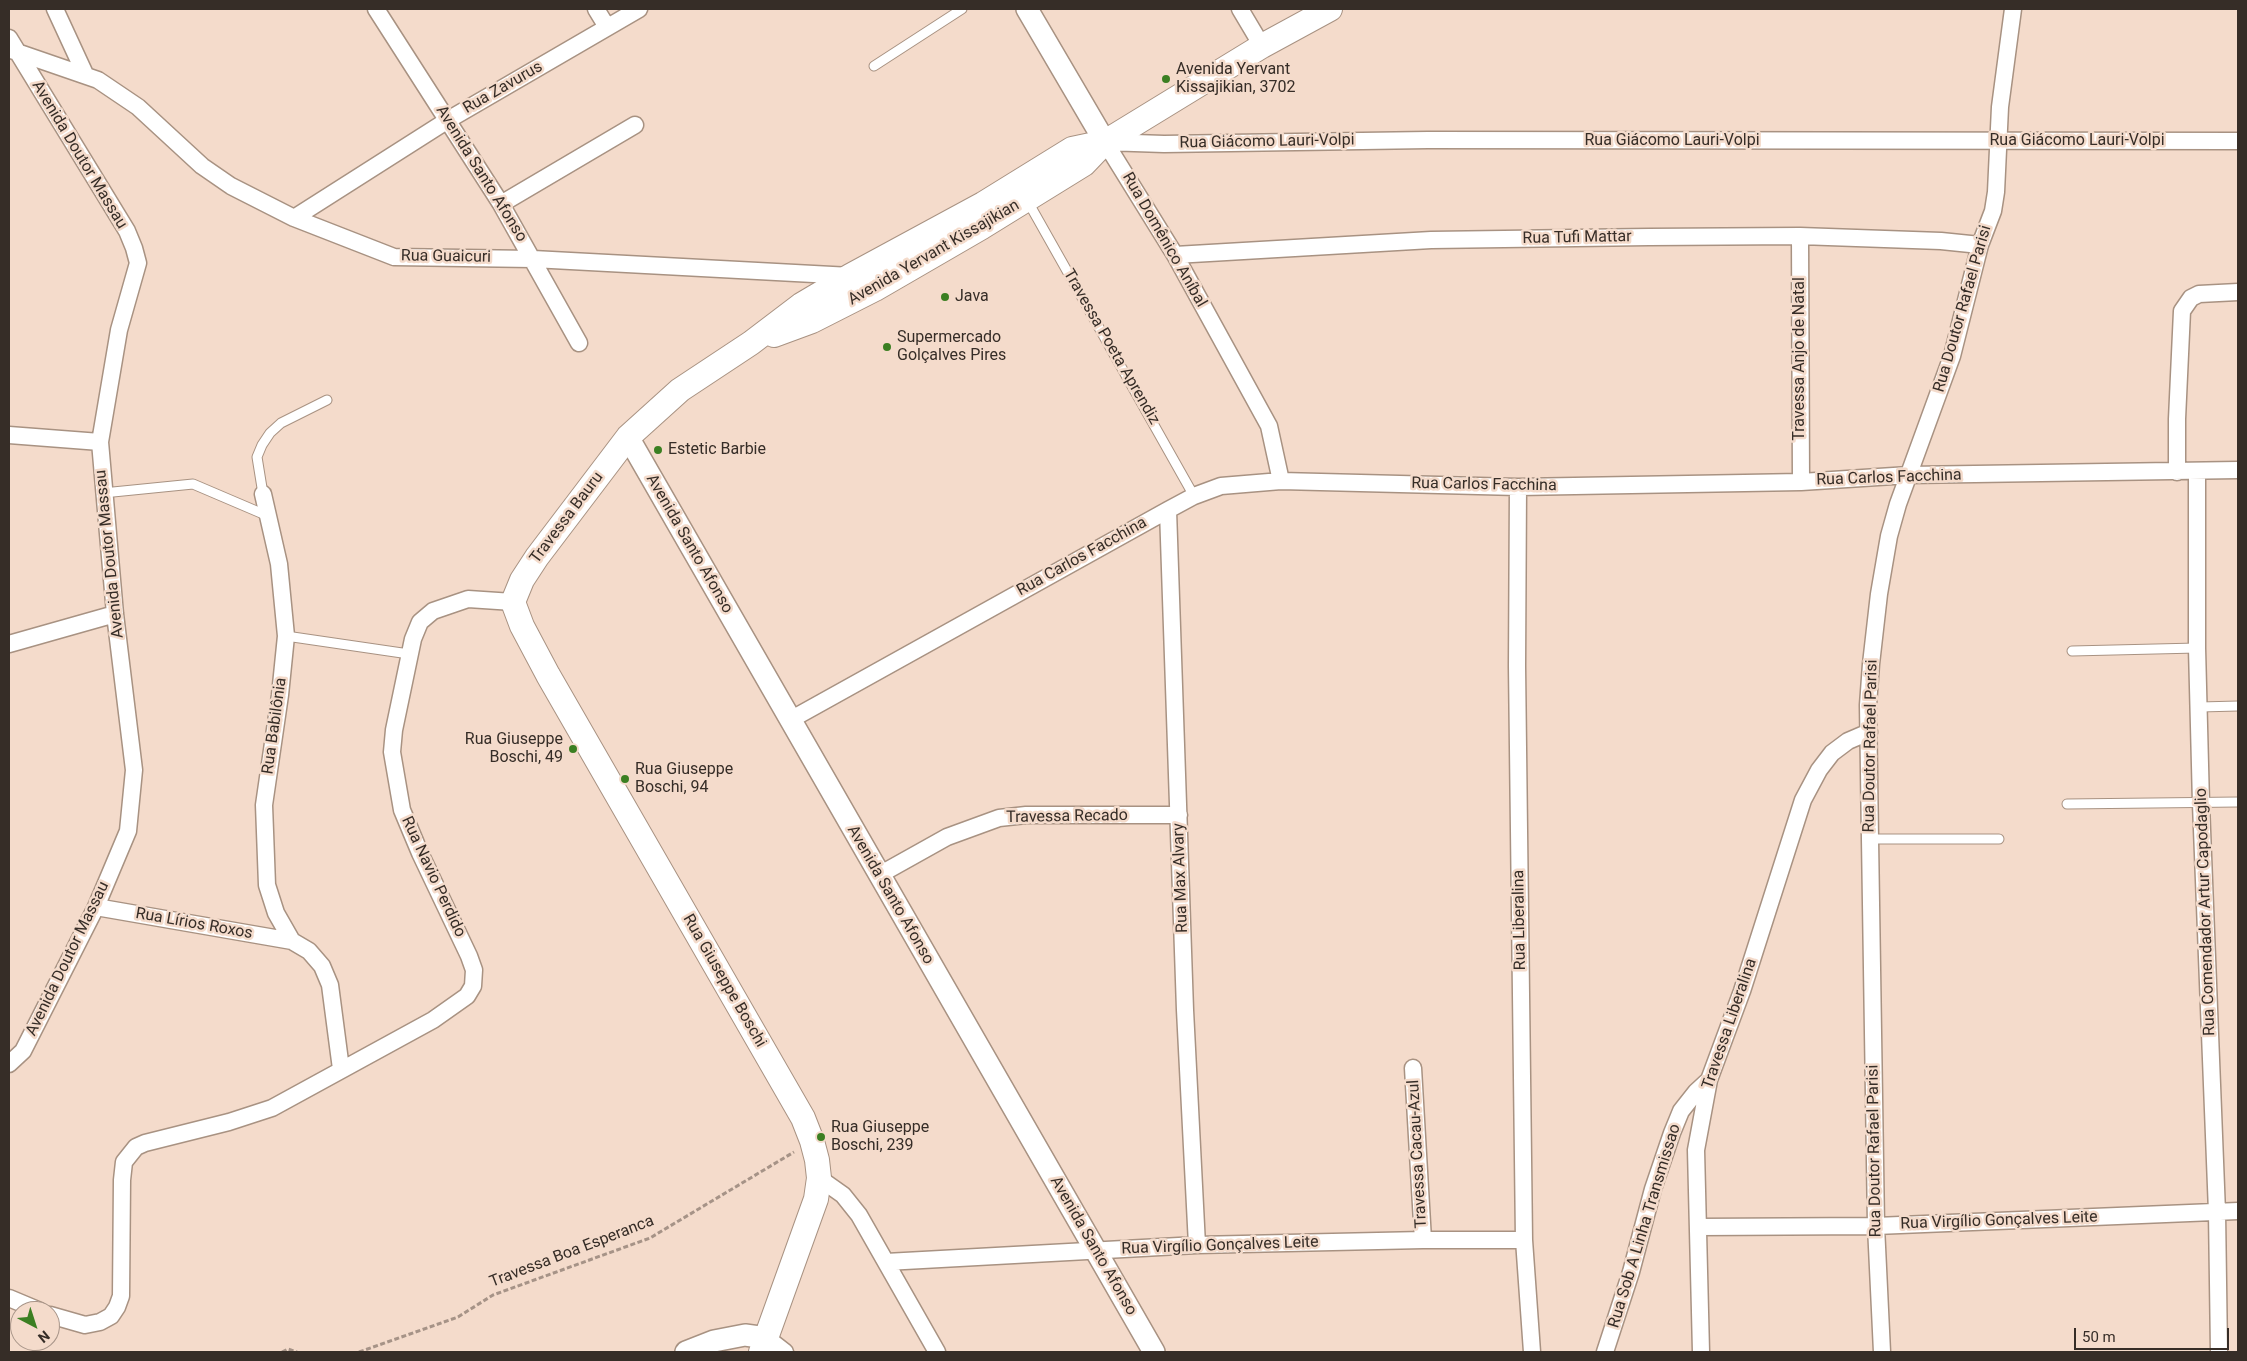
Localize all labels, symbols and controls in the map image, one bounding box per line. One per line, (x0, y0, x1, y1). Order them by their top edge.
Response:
street label: Rua Zavurus (460, 58, 546, 118)
place label: Avenida Yervant Kissajikian, 3702 (1176, 60, 1295, 98)
marker: Avenida Yervant Kissajikian, 3702 (1160, 73, 1172, 85)
street label: Avenida Doutor Massau (27, 77, 131, 233)
street label: Avenida Santo Afonso (431, 102, 531, 246)
street label: Rua Giácomo Lauri-Volpi (1179, 131, 1355, 153)
street label: Rua Giácomo Lauri-Volpi (1584, 131, 1760, 151)
street label: Rua Giácomo Lauri-Volpi (1989, 131, 2165, 151)
street label: Rua Domênico Aníbal (1118, 169, 1210, 311)
street label: Avenida Yervant Kissajikian (845, 196, 1023, 310)
street label: Rua Doutor Rafael Parisi (1930, 223, 1996, 395)
street label: Rua Tufi Mattar (1522, 227, 1632, 249)
street label: Rua Guaicuri (401, 247, 491, 267)
street label: Travessa Poeta Aprendiz (1059, 266, 1163, 428)
street label: Travessa Anjo de Natal (1790, 277, 1810, 441)
place label: Java (955, 287, 989, 307)
marker: Java (939, 291, 951, 303)
place label: Supermercado Golçalves Pires (897, 328, 1006, 366)
marker: Supermercado Golçalves Pires (881, 341, 893, 353)
place label: Estetic Barbie (668, 440, 766, 460)
marker: Estetic Barbie (652, 444, 664, 456)
street label: Rua Carlos Facchina (1816, 466, 1962, 490)
street label: Travessa Bauru (526, 468, 608, 568)
street label: Avenida Doutor Massau (92, 469, 128, 639)
street label: Avenida Santo Afonso (641, 471, 737, 617)
street label: Rua Carlos Facchina (1411, 474, 1557, 496)
street label: Rua Carlos Facchina (1014, 513, 1150, 601)
street label: Rua Doutor Rafael Parisi (1860, 659, 1882, 833)
street label: Rua Babilônia (259, 676, 291, 776)
place label: Rua Giuseppe Boschi, 49 (465, 730, 563, 768)
marker: Rua Giuseppe Boschi, 49 (567, 743, 579, 755)
place label: Rua Giuseppe Boschi, 94 (635, 760, 733, 798)
marker: Rua Giuseppe Boschi, 94 (619, 773, 631, 785)
street label: Rua Comendador Artur Capodaglio (2192, 788, 2220, 1036)
street label: Travessa Recado (1006, 806, 1128, 828)
street label: Rua Navio Perdido (397, 814, 469, 940)
street label: Avenida Santo Afonso (842, 822, 938, 968)
street label: Rua Max Alvary (1169, 823, 1193, 933)
street label: Rua Liberalina (1510, 870, 1530, 970)
street label: Avenida Doutor Massau (22, 879, 114, 1039)
street label: Rua Lírios Roxos (134, 904, 254, 944)
street label: Rua Giuseppe Boschi (678, 911, 770, 1051)
street label: Travessa Liberalina (1699, 956, 1761, 1092)
street label: Rua Doutor Rafael Parisi (1864, 1064, 1886, 1238)
street label: Travessa Cacau-Azul (1405, 1079, 1431, 1229)
place label: Rua Giuseppe Boschi, 239 (831, 1118, 929, 1156)
street label: Rua Sob A Linha Transmissao (1605, 1122, 1685, 1330)
marker: Rua Giuseppe Boschi, 239 (815, 1131, 827, 1143)
street label: Avenida Santo Afonso (1045, 1173, 1141, 1319)
street label: Rua Virgílio Gonçalves Leite (1900, 1208, 2098, 1234)
street label: Travessa Boa Esperanca (487, 1212, 657, 1292)
street label: Rua Virgílio Gonçalves Leite (1121, 1233, 1319, 1259)
north arrow (10, 1301, 60, 1351)
scale bar (2077, 1318, 2232, 1350)
text: N (35, 1327, 53, 1346)
text: 50 m (2082, 1328, 2116, 1346)

